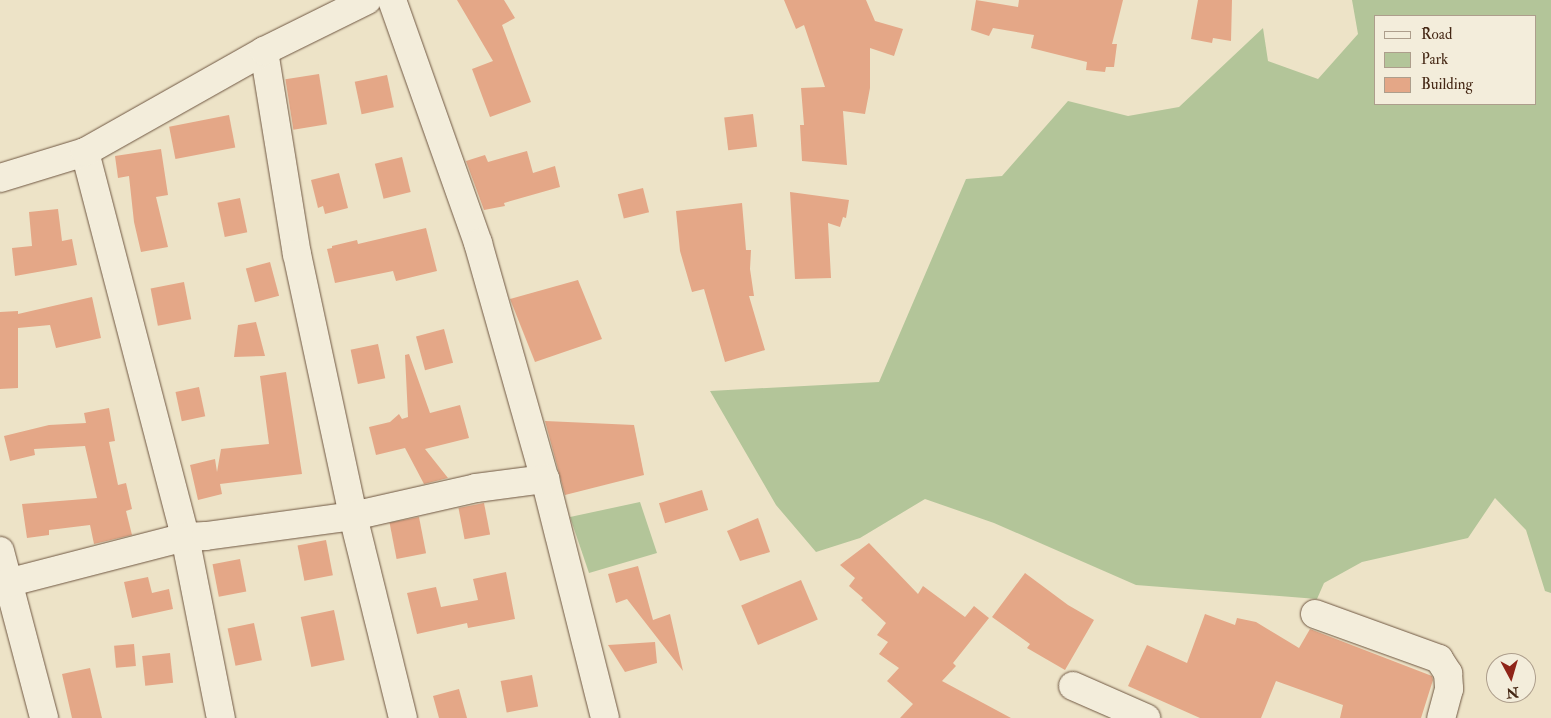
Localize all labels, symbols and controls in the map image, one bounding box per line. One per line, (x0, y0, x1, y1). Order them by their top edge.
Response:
legend (1374, 15, 1536, 105)
text: Road (1421, 25, 1452, 44)
text: Park (1421, 50, 1448, 69)
text: Building (1421, 75, 1473, 94)
north arrow (1486, 653, 1536, 703)
text: N (1505, 683, 1520, 702)

